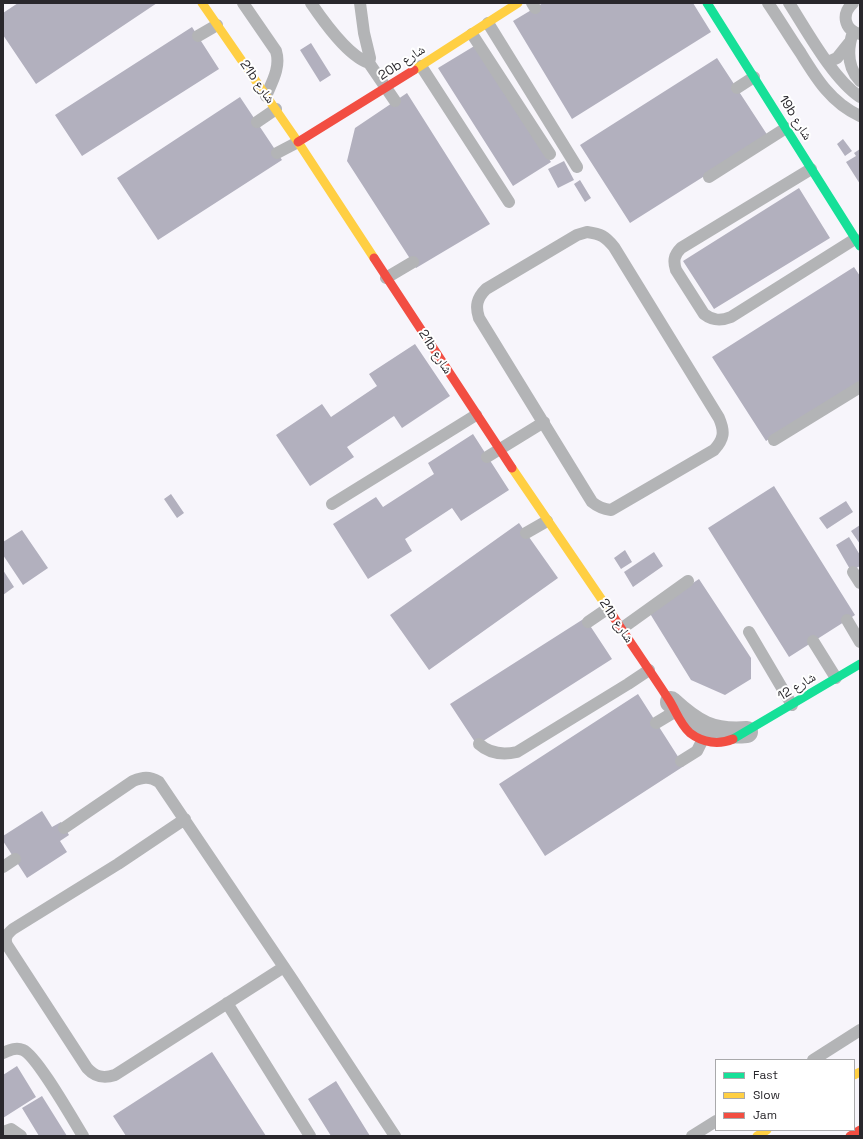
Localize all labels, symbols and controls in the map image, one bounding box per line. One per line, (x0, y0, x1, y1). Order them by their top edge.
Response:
street label: 20b شارع (376, 42, 428, 84)
street label: 21b شارع (236, 57, 278, 107)
street label: 19b شارع (775, 93, 815, 143)
street label: 21b شارع (415, 327, 455, 377)
street label: 21b شارع (596, 596, 636, 646)
street label: شارع 12 (775, 670, 819, 704)
legend (715, 1059, 855, 1131)
text: Fast (753, 1067, 778, 1083)
text: Slow (753, 1087, 780, 1103)
text: Jam (753, 1107, 777, 1123)

